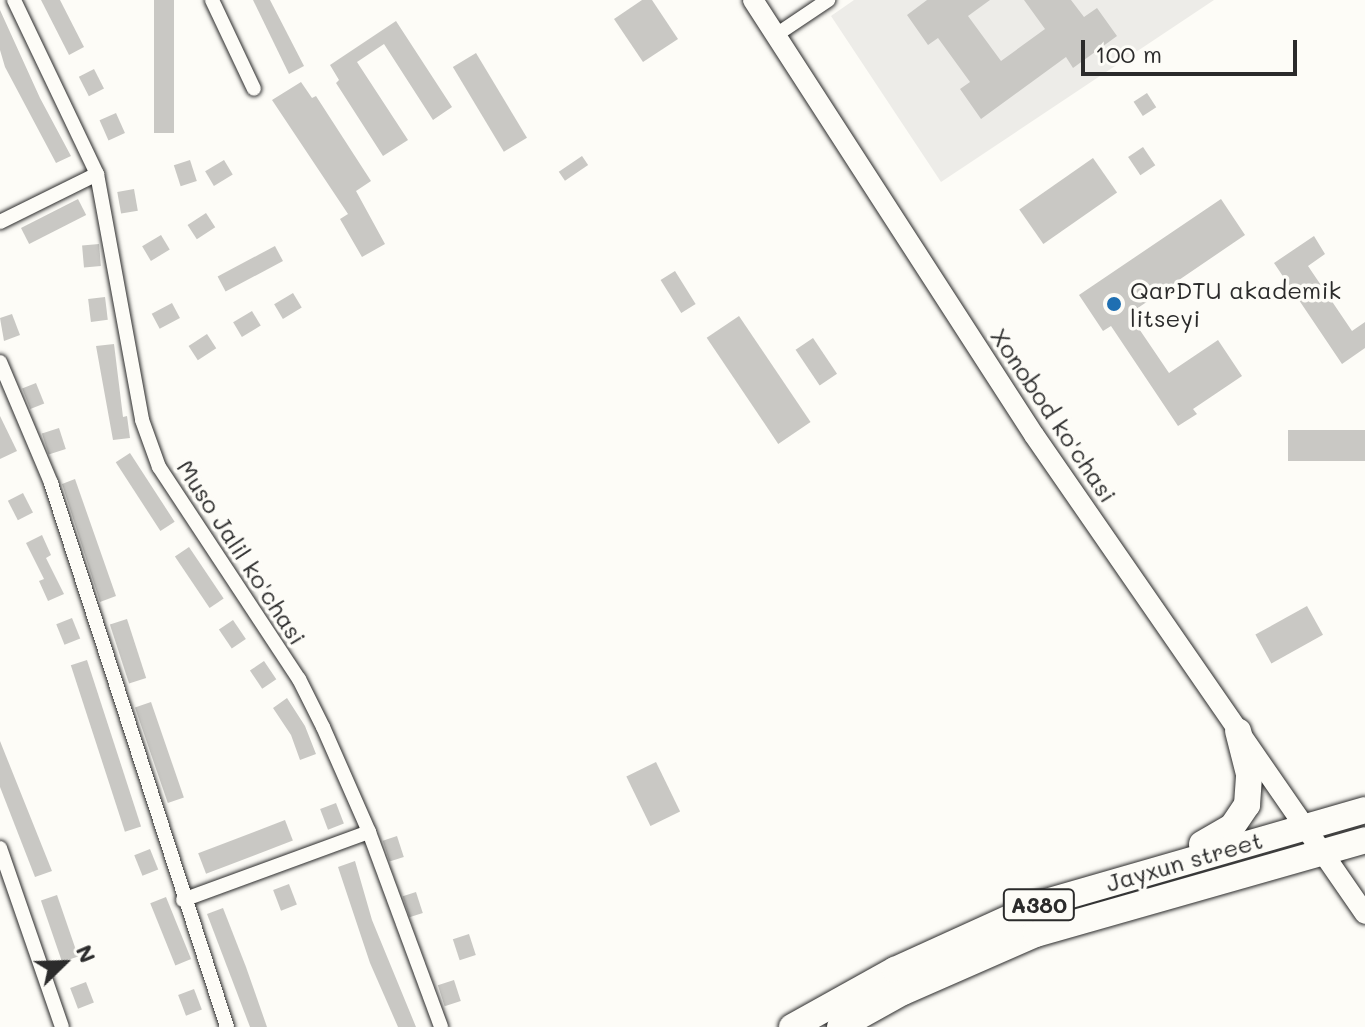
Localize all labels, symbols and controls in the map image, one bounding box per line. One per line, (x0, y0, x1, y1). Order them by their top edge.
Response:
scale bar (1085, 24, 1301, 74)
text: 100 m (1095, 38, 1162, 69)
place label: QarDTU akademik litseyi (1130, 276, 1341, 332)
marker: QarDTU akademik litseyi (1105, 295, 1123, 313)
street label: Xonobod ko'chasi (985, 322, 1123, 508)
street label: Muso Jalil ko'chasi (171, 454, 313, 650)
street label: Jayxun street (1102, 825, 1266, 897)
road number: A380 (1001, 887, 1077, 923)
north arrow (24, 923, 104, 1003)
text: N (70, 940, 103, 967)

